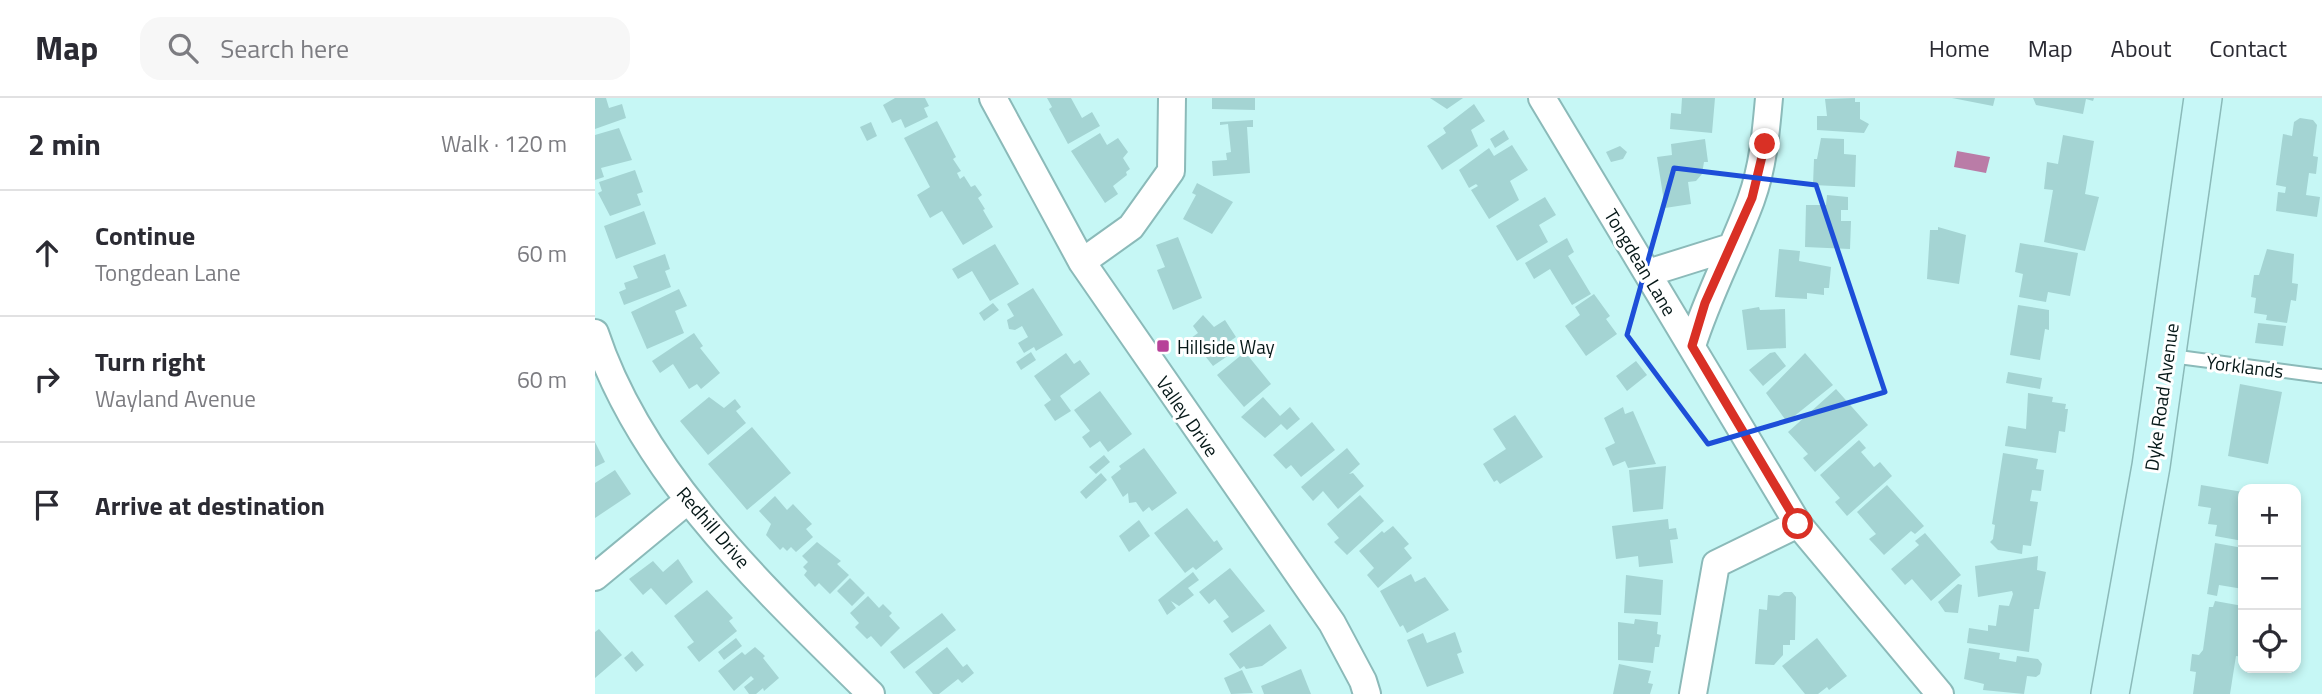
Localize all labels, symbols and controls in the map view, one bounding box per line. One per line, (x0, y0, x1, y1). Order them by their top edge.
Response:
search box (140, 17, 630, 80)
text: Map (35, 23, 98, 73)
icon: search (164, 29, 202, 67)
text: Search here (220, 29, 349, 68)
text: Home (1929, 30, 1990, 66)
text: Map (2028, 30, 2073, 66)
text: About (2111, 30, 2171, 66)
text: Contact (2209, 30, 2287, 66)
text: 2 min (28, 121, 101, 167)
text: Walk · 120 m (441, 126, 567, 161)
route end (1749, 128, 1780, 159)
street label: Tongdean Lane (1598, 203, 1684, 321)
text: Continue (95, 216, 195, 255)
icon: ahead (28, 234, 66, 272)
text: 60 m (517, 236, 567, 271)
text: Tongdean Lane (95, 255, 241, 290)
street label: Dyke Road Avenue (2136, 321, 2186, 473)
place label: Hillside Way (1177, 332, 1275, 361)
marker: Hillside Way (1155, 338, 1171, 354)
text: Turn right (95, 342, 206, 381)
street label: Yorklands (2205, 347, 2285, 385)
icon: right (28, 360, 66, 398)
text: 60 m (517, 362, 567, 397)
street label: Valley Drive (1149, 370, 1227, 462)
text: Wayland Avenue (95, 381, 256, 416)
street label: Redhill Drive (670, 480, 758, 574)
map controls (2238, 484, 2301, 673)
button: + (2238, 484, 2301, 547)
icon: arrive (28, 486, 66, 524)
text: Arrive at destination (95, 486, 325, 525)
route start (1782, 508, 1813, 539)
button: − (2238, 547, 2301, 610)
button: locate (2238, 610, 2301, 673)

